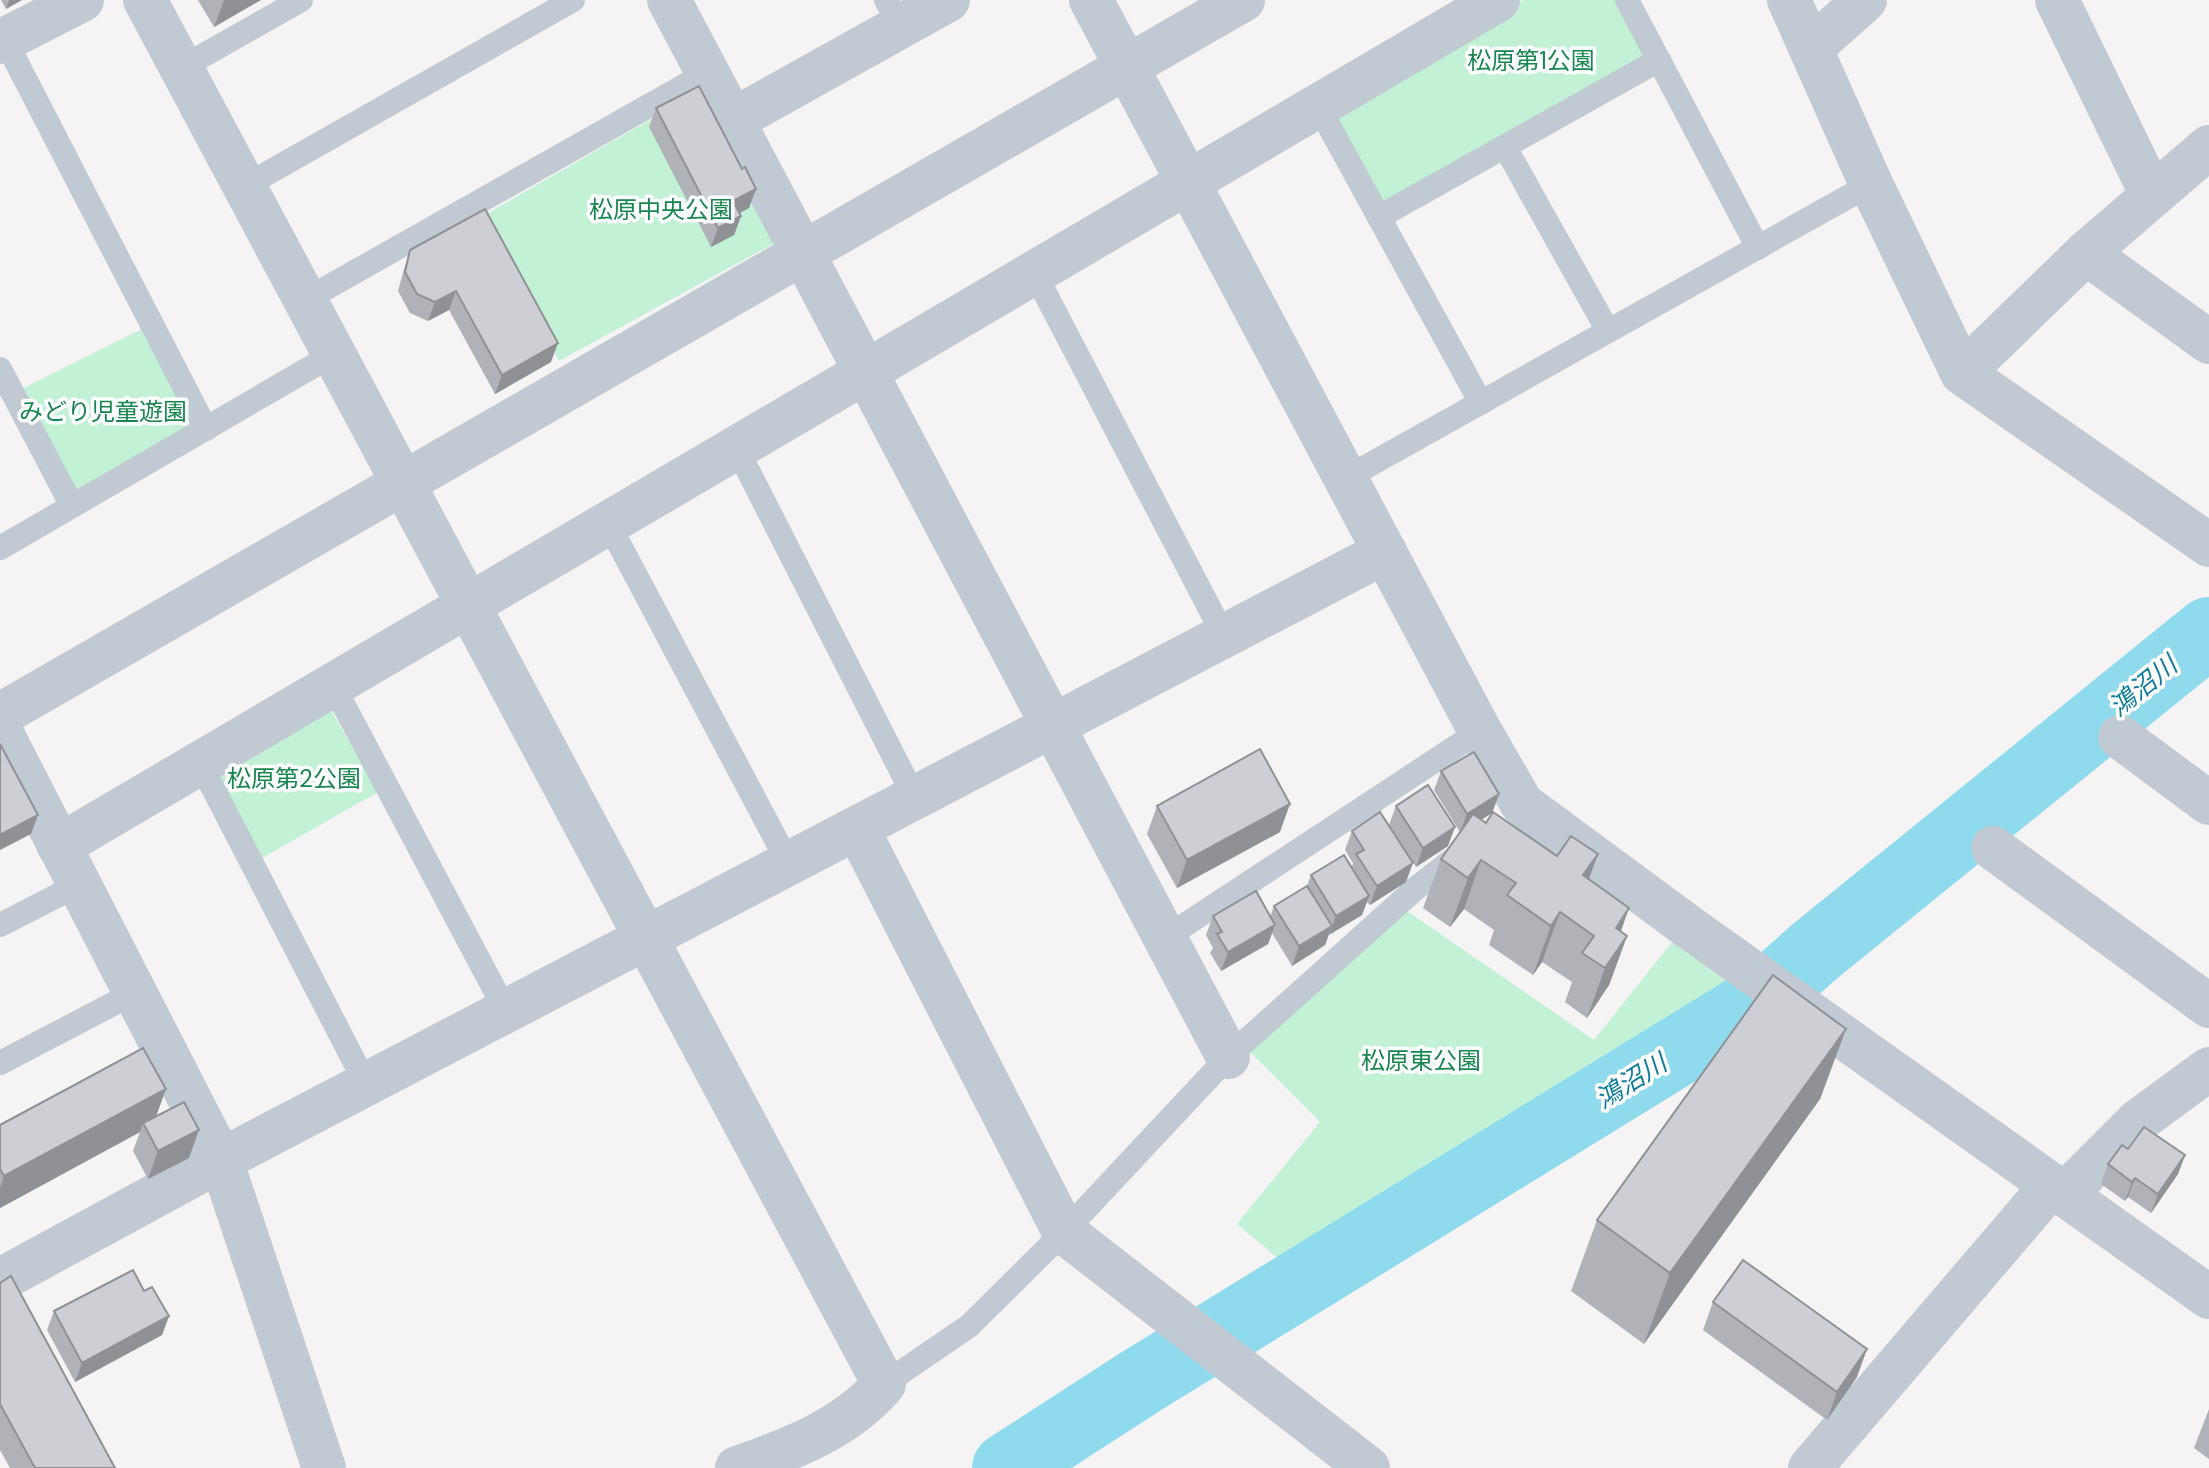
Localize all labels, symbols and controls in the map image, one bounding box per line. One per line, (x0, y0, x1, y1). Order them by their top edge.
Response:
park label: 松原第1公園 (1467, 45, 1595, 76)
park label: 松原中央公園 (589, 194, 733, 225)
park label: みどり児童遊園 (19, 396, 187, 427)
water label: 鴻沼川 (2102, 646, 2186, 724)
park label: 松原第2公園 (227, 763, 361, 794)
water label: 鴻沼川 (1589, 1044, 1676, 1116)
park label: 松原東公園 (1361, 1045, 1481, 1076)

